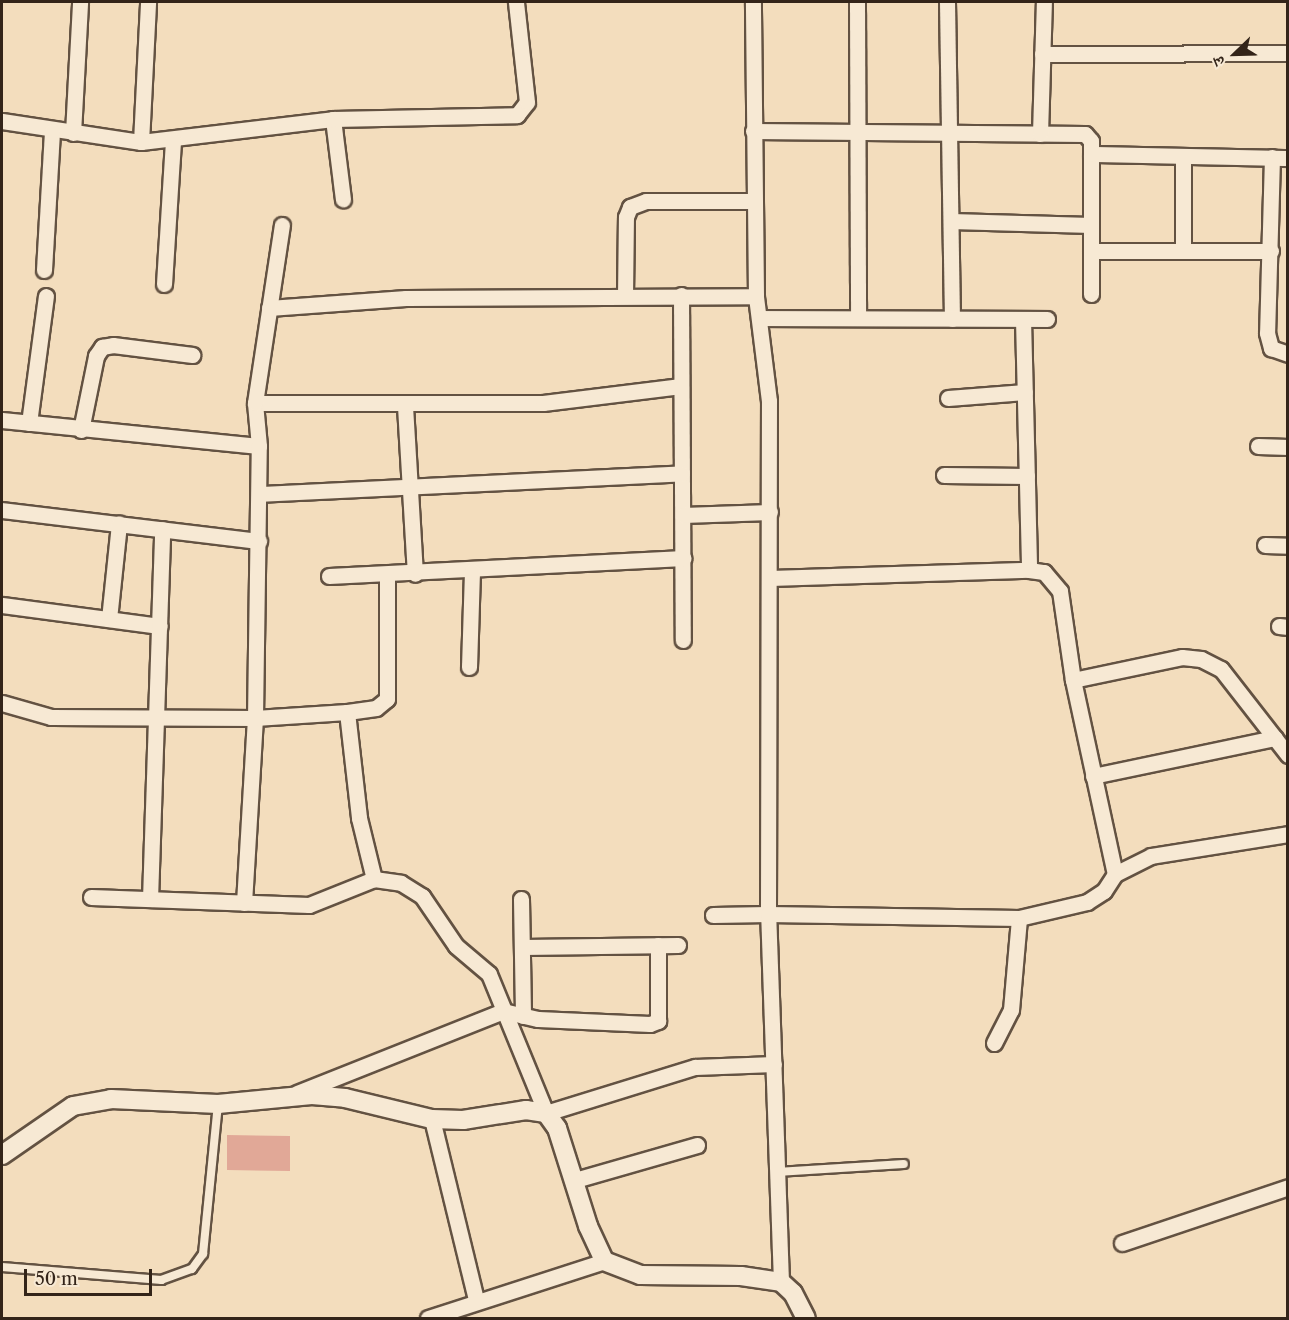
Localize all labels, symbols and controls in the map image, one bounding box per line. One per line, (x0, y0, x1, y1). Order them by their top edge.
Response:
north arrow (1205, 24, 1265, 84)
text: उ (1208, 53, 1229, 69)
scale bar (27, 1257, 154, 1295)
text: 50 m (35, 1268, 78, 1290)

